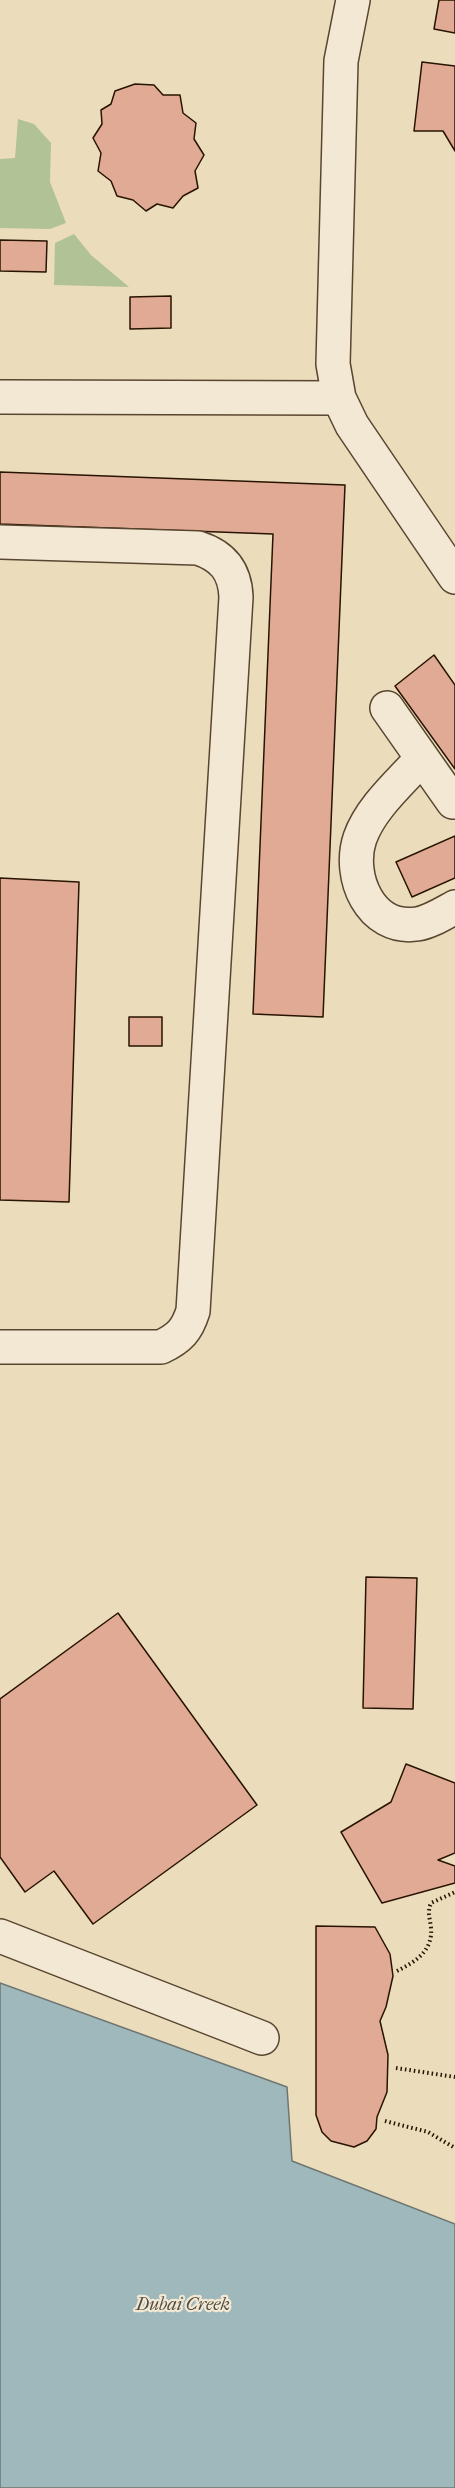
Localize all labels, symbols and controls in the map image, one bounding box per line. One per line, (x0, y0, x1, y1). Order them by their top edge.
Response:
water label: Dubai Creek (136, 2295, 230, 2317)

